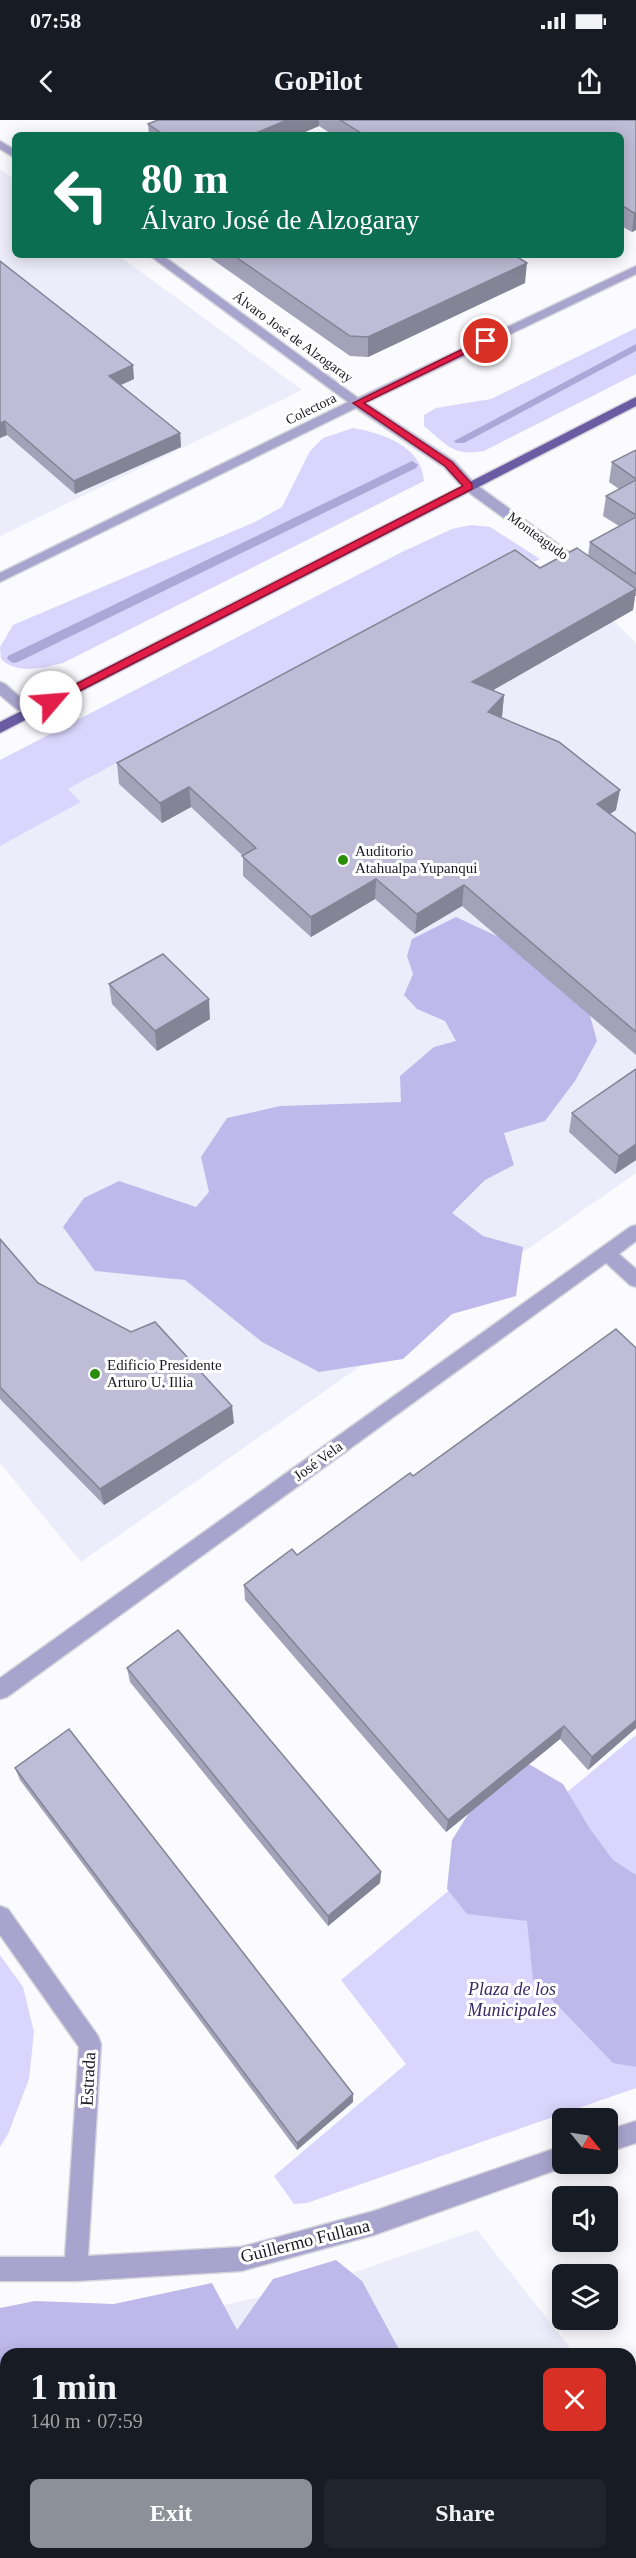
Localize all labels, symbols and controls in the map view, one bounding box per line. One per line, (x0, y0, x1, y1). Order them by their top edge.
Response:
text: 07:58 (30, 8, 81, 33)
icon: back (30, 65, 63, 98)
icon: share (573, 65, 606, 98)
text: GoPilot (274, 66, 362, 96)
icon: left (42, 156, 120, 234)
text: 80 m (141, 156, 229, 202)
text: Álvaro José de Alzogaray (141, 205, 419, 235)
street label: Álvaro José de Alzogaray (230, 288, 356, 385)
pin (460, 315, 511, 366)
icon: arrive (469, 324, 502, 357)
street label: Colectora (283, 390, 339, 428)
street label: Monteagudo (505, 509, 571, 563)
position arrow (19, 670, 83, 734)
place label: Auditorio Atahualpa Yupanqui (355, 843, 477, 876)
marker: Auditorio Atahualpa Yupanqui (336, 853, 350, 867)
place label: Edificio Presidente Arturo U. Illia (107, 1357, 222, 1390)
marker: Edificio Presidente Arturo U. Illia (88, 1367, 102, 1381)
street label: José Vela (291, 1438, 346, 1484)
park label: Plaza de los Municipales (467, 1979, 556, 2020)
street label: Estrada (77, 2052, 99, 2106)
north arrow (552, 2108, 618, 2174)
map controls (552, 2108, 618, 2330)
button: sound (552, 2186, 618, 2252)
street label: Guillermo Fullana (238, 2215, 372, 2267)
button: layers (552, 2264, 618, 2330)
text: 1 min (30, 2367, 117, 2407)
button: close (543, 2368, 606, 2431)
text: 140 m · 07:59 (30, 2410, 143, 2432)
button: Exit (30, 2479, 312, 2548)
button: Share (324, 2479, 606, 2548)

